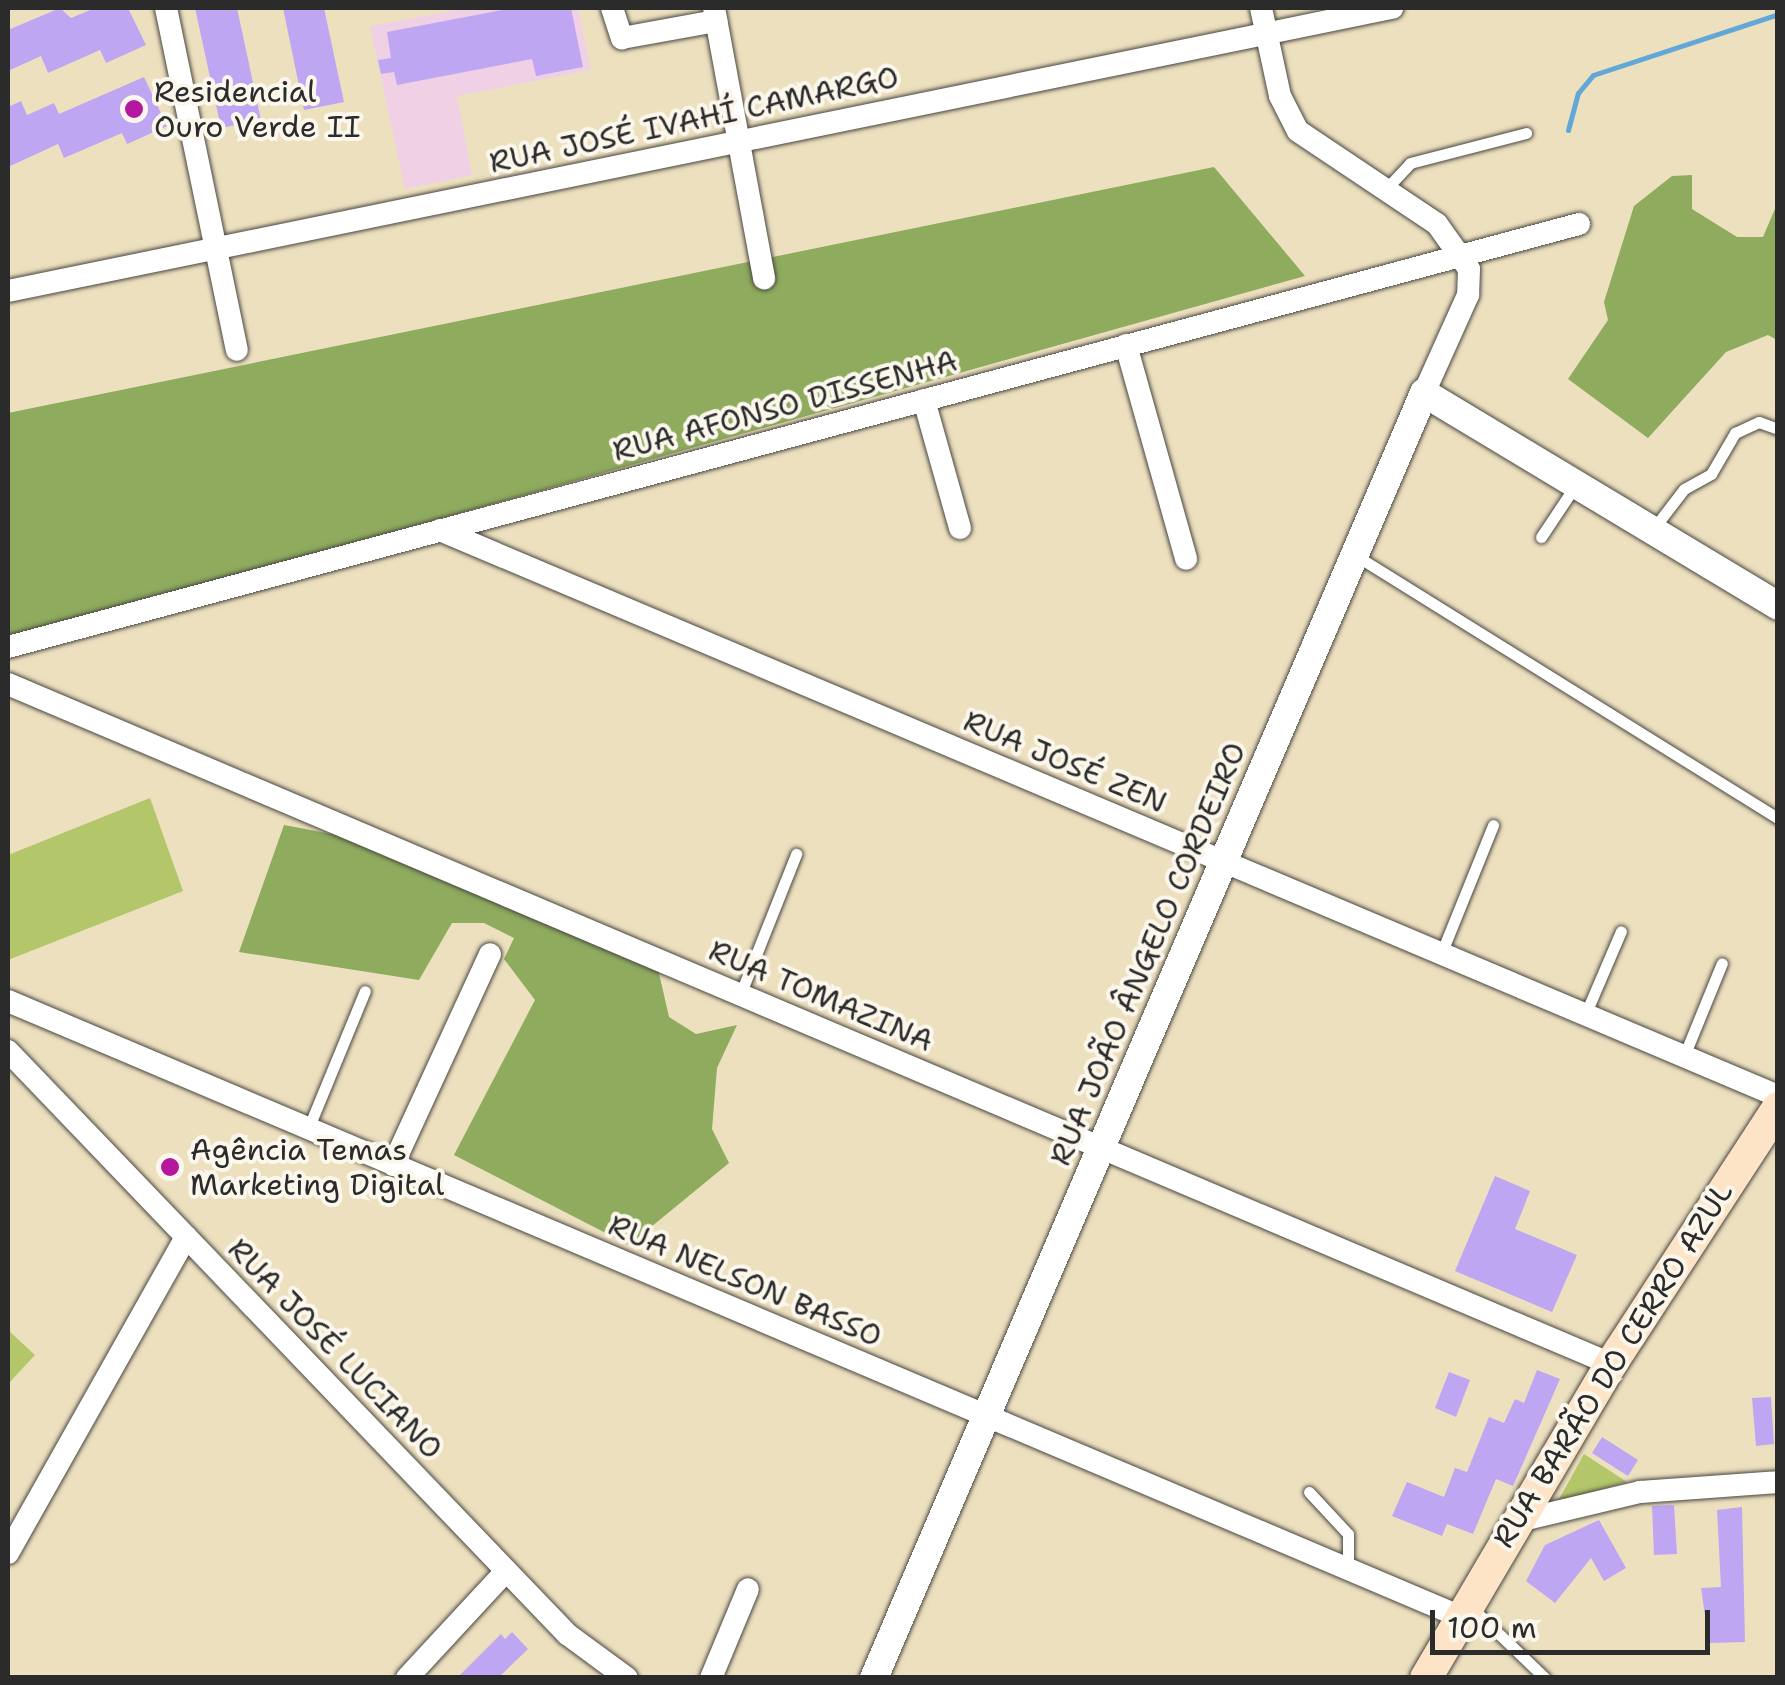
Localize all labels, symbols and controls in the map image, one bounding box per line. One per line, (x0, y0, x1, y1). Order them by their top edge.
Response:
street label: RUA JOSÉ IVAHÍ CAMARGO (486, 59, 902, 181)
place label: Residencial Ouro Verde II (154, 74, 360, 144)
marker: Residencial Ouro Verde II (123, 98, 145, 120)
street label: RUA AFONSO DISSENHA (609, 343, 961, 469)
street label: RUA JOSÉ ZEN (958, 703, 1172, 821)
street label: RUA JOÃO ÂNGELO CORDEIRO (1042, 737, 1254, 1171)
street label: RUA TOMAZINA (703, 933, 939, 1059)
place label: Agência Temas Marketing Digital (190, 1132, 444, 1202)
marker: Agência Temas Marketing Digital (159, 1156, 181, 1178)
street label: RUA BARÃO DO CERRO AZUL (1485, 1176, 1741, 1554)
street label: RUA NELSON BASSO (603, 1207, 887, 1355)
street label: RUA JOSÉ LUCIANO (220, 1231, 450, 1467)
scale bar (1435, 1590, 1715, 1652)
text: 100 m (1447, 1607, 1537, 1648)

